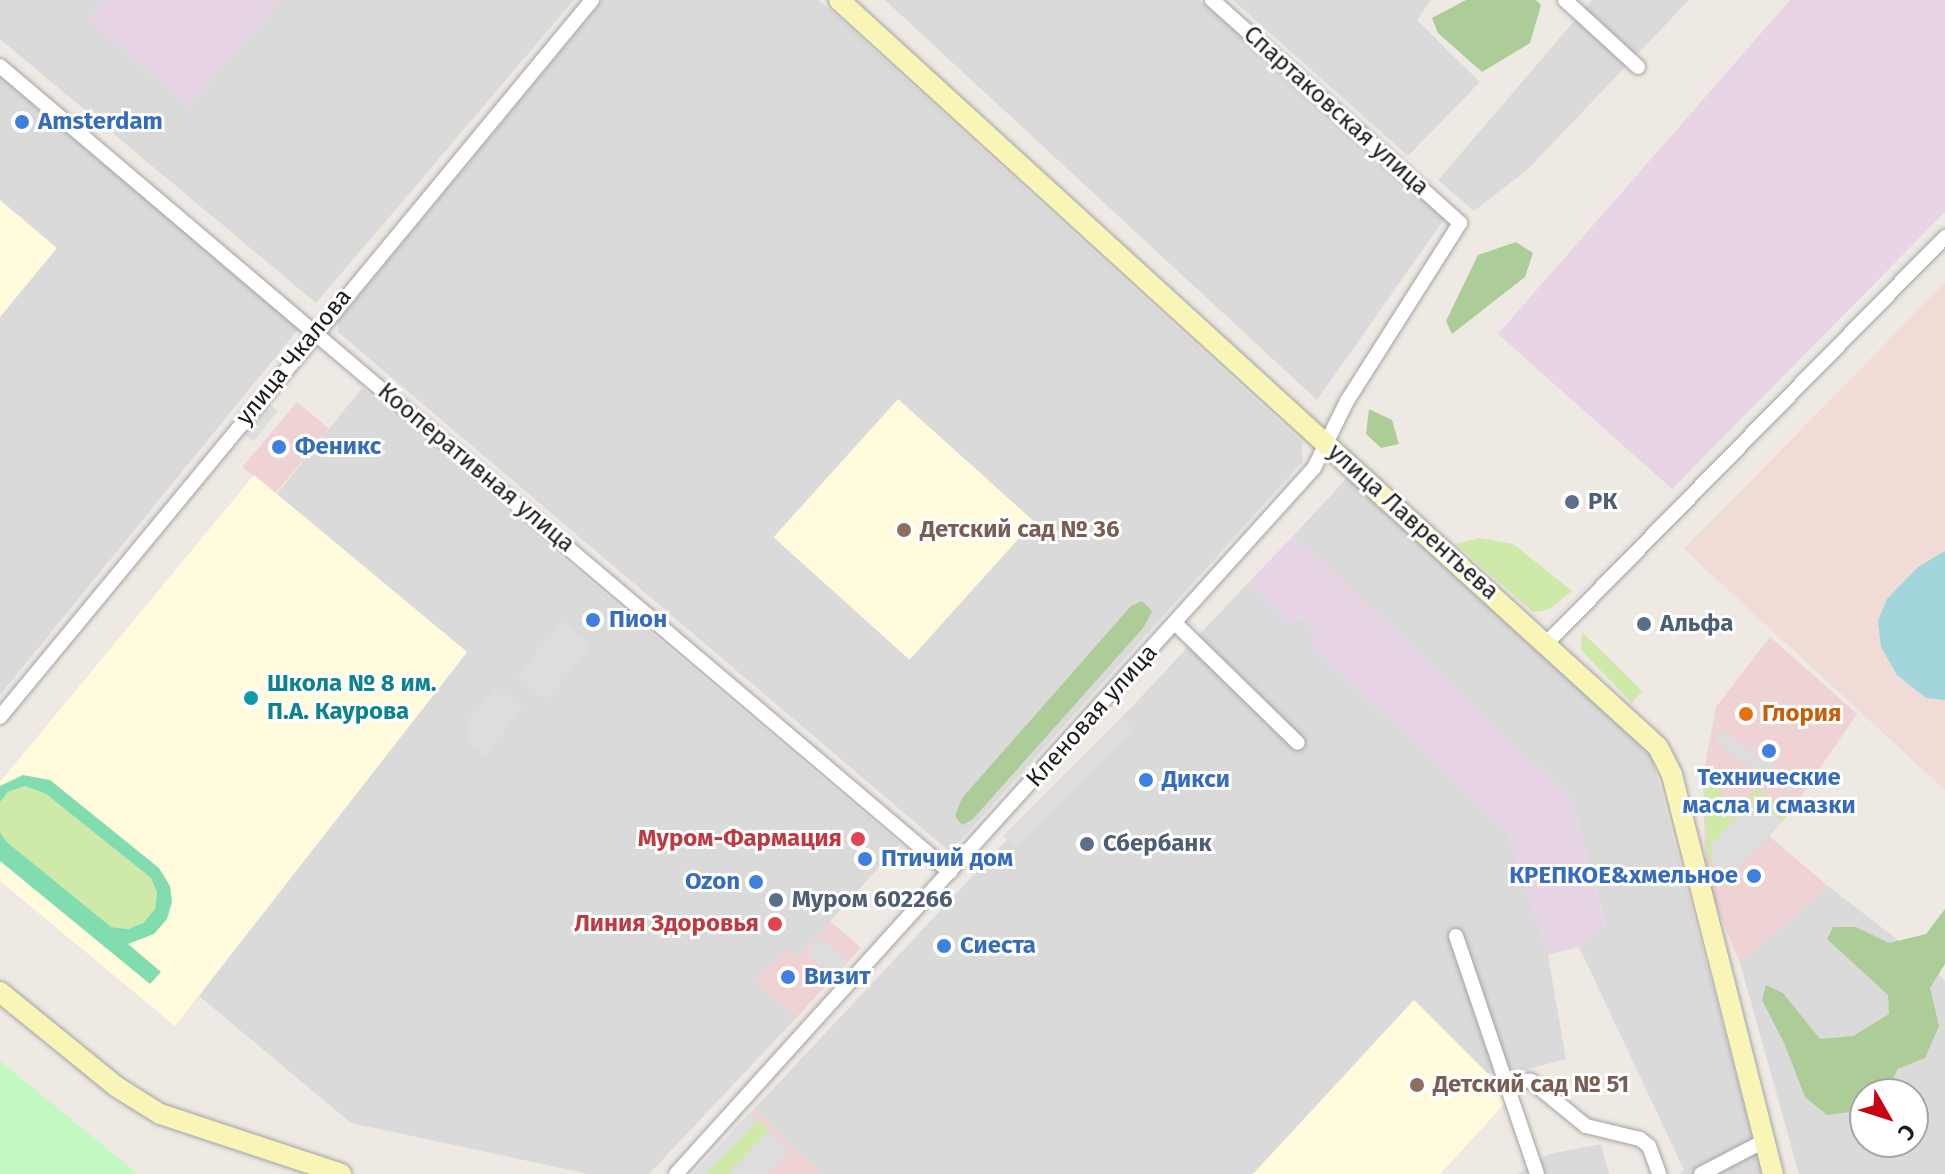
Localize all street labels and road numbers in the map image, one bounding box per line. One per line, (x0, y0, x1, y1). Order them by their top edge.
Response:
street label: Спартаковская улица (1237, 20, 1435, 202)
street label: улица Чкалова (230, 283, 358, 431)
street label: Кооперативная улица (372, 377, 580, 559)
street label: улица Лаврентьева (1322, 438, 1504, 606)
street label: Кленовая улица (1020, 639, 1164, 793)

